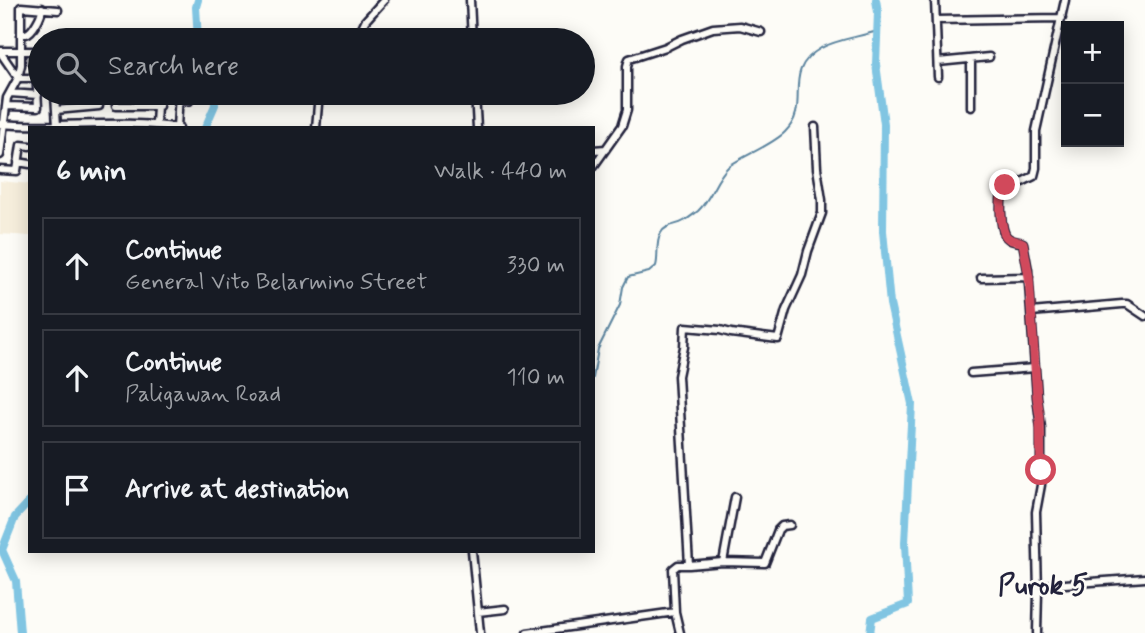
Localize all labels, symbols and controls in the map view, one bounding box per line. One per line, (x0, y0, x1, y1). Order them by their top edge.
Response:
map controls (1061, 21, 1124, 147)
button: + (1061, 21, 1124, 84)
search box (28, 28, 595, 105)
icon: search (52, 48, 90, 86)
text: Search here (108, 50, 239, 84)
button: − (1061, 84, 1124, 147)
text: 6 min (56, 152, 127, 191)
text: Walk · 440 m (434, 157, 567, 187)
route end (989, 169, 1020, 200)
text: Continue (125, 234, 222, 268)
icon: ahead (58, 247, 96, 285)
text: 330 m (507, 251, 565, 281)
text: General Vito Belarmino Street (125, 268, 427, 298)
text: Continue (125, 346, 222, 380)
icon: ahead (58, 359, 96, 397)
text: 110 m (506, 363, 565, 393)
text: Paligawan Road (125, 380, 281, 410)
route start (1025, 454, 1056, 485)
icon: arrive (58, 471, 96, 509)
text: Arrive at destination (125, 473, 349, 507)
district label: Purok 5 (998, 568, 1088, 605)

